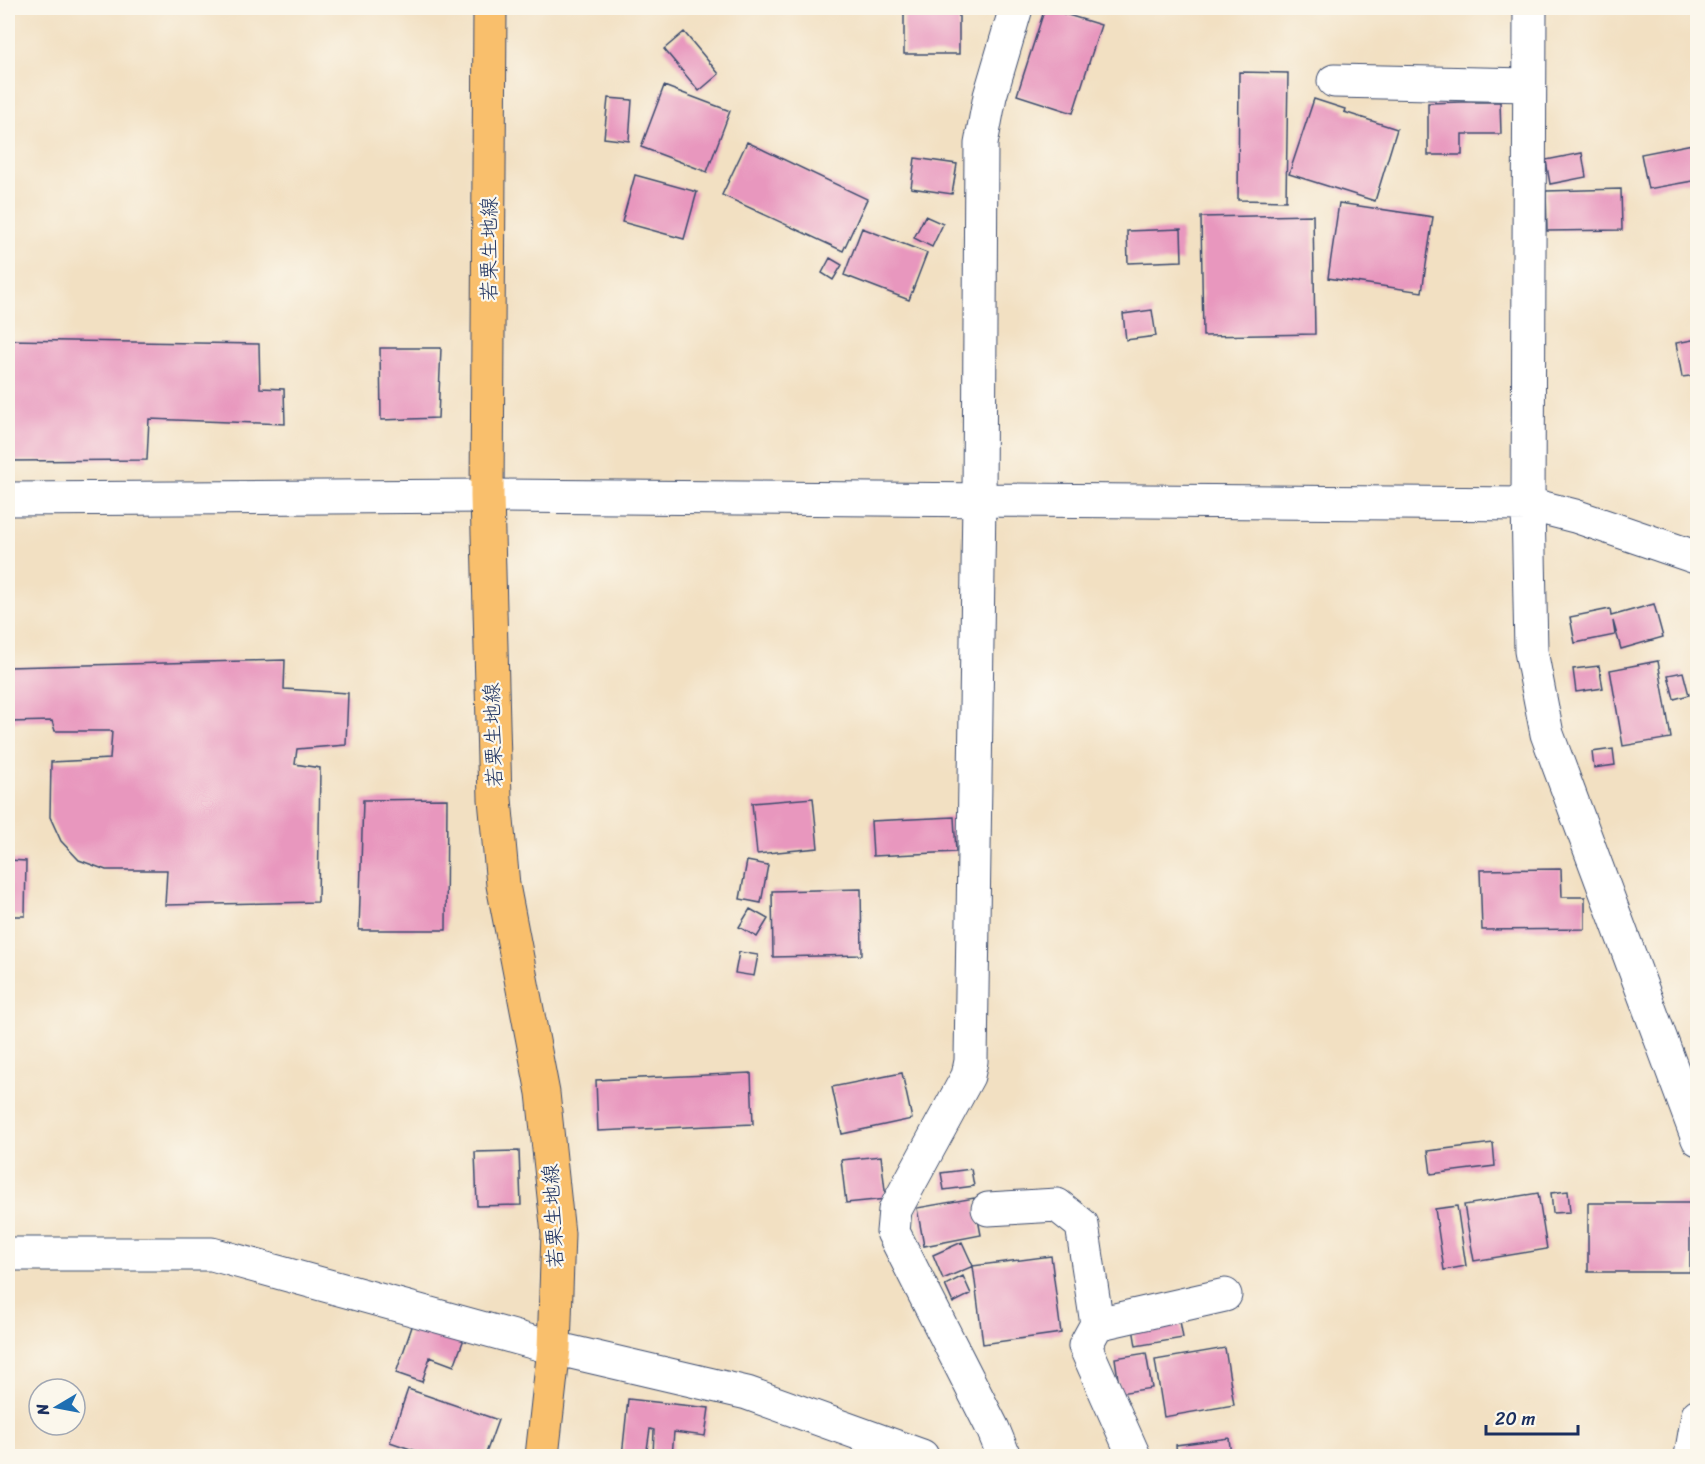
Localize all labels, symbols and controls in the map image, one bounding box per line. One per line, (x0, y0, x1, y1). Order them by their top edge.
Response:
street label: 若栗生地線 (470, 197, 508, 302)
street label: 若栗生地線 (472, 682, 514, 788)
street label: 若栗生地線 (531, 1163, 575, 1269)
north arrow (27, 1377, 87, 1437)
scale bar (1486, 1398, 1578, 1436)
text: N (27, 1401, 58, 1418)
text: 20 m (1495, 1403, 1535, 1435)

